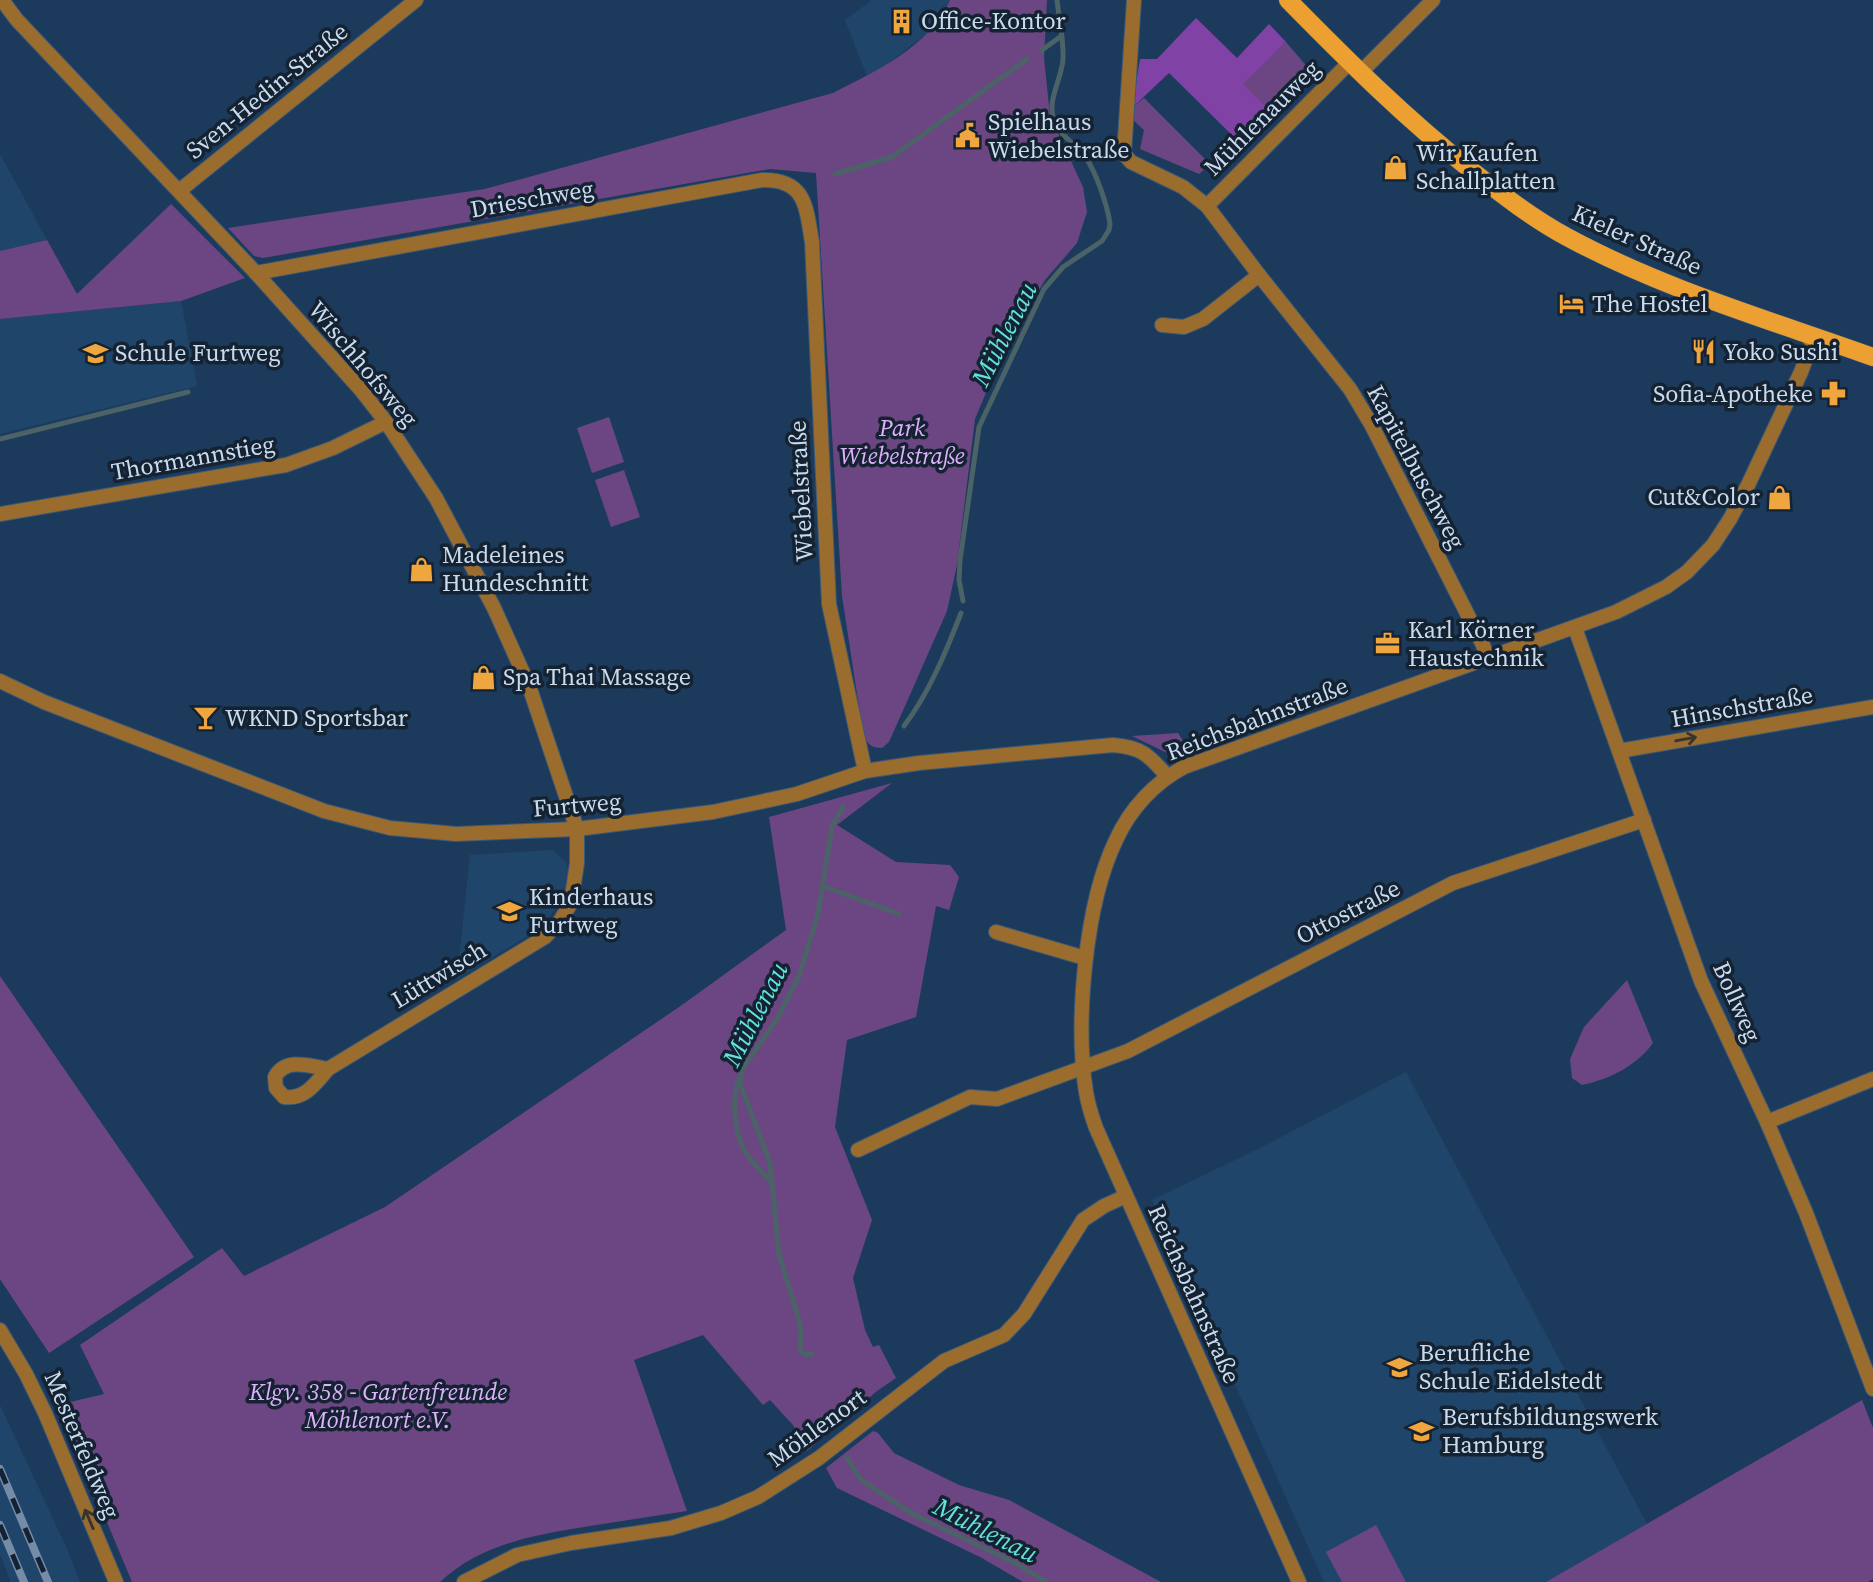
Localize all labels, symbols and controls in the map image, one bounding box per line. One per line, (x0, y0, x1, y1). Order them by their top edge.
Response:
place label: Office-Kontor (921, 4, 1066, 37)
building icon: Office-Kontor (887, 7, 915, 35)
street label: Sven-Hedin-Straße (179, 15, 355, 166)
street label: Mühlenauweg (1196, 52, 1327, 183)
place label: Spielhaus Wiebelstraße (988, 105, 1130, 166)
public building icon: Spielhaus Wiebelstraße (954, 122, 982, 150)
place label: Wir Kaufen Schallplatten (1416, 136, 1556, 197)
shop icon: Wir Kaufen Schallplatten (1382, 153, 1410, 181)
street label: Drieschweg (468, 171, 596, 226)
street label: Kieler Straße (1567, 196, 1707, 283)
water label: Mühlenau (962, 276, 1046, 393)
place label: The Hostel (1592, 287, 1708, 320)
hotel icon: The Hostel (1558, 290, 1586, 318)
street label: Wischhofsweg (301, 294, 426, 434)
place label: Yoko Sushi (1723, 335, 1838, 368)
place label: Schule Furtweg (115, 336, 281, 369)
restaurant icon: Yoko Sushi (1689, 338, 1717, 366)
school or university icon: Schule Furtweg (81, 339, 109, 367)
place label: Sofia-Apotheke (1653, 377, 1813, 410)
street label: Kapitelbuschweg (1359, 379, 1474, 555)
pharmacy icon: Sofia-Apotheke (1819, 380, 1847, 408)
park label: Park Wiebelstraße (839, 411, 965, 472)
street label: Wiebelstraße (780, 420, 821, 563)
street label: Thormannstieg (109, 427, 277, 488)
place label: Cut&Color (1647, 480, 1760, 513)
shop icon: Cut&Color (1766, 483, 1794, 511)
place label: Madeleines Hundeschnitt (442, 538, 589, 599)
shop icon: Madeleines Hundeschnitt (408, 555, 436, 583)
place label: Karl Körner Haustechnik (1408, 613, 1545, 674)
office icon: Karl Körner Haustechnik (1374, 630, 1402, 658)
place label: Spa Thai Massage (503, 660, 691, 693)
shop icon: Spa Thai Massage (469, 663, 497, 691)
street label: Reichsbahnstraße (1161, 669, 1353, 768)
street label: Hinschstraße (1668, 678, 1816, 735)
place label: WKND Sportsbar (225, 701, 408, 734)
bar icon: WKND Sportsbar (191, 704, 219, 732)
one-way arrow (1674, 732, 1697, 745)
street label: Furtweg (531, 784, 623, 825)
street label: Ottostraße (1290, 871, 1405, 952)
place label: Kinderhaus Furtweg (529, 880, 654, 941)
school or university icon: Kinderhaus Furtweg (495, 897, 523, 925)
street label: Lüttwisch (385, 933, 492, 1016)
water label: Mühlenau (713, 956, 797, 1073)
street label: Bollweg (1705, 956, 1770, 1047)
street label: Reichsbahnstraße (1140, 1199, 1249, 1388)
place label: Berufliche Schule Eidelstedt (1419, 1336, 1602, 1397)
school or university icon: Berufliche Schule Eidelstedt (1385, 1353, 1413, 1381)
street label: Mesterfeldweg (37, 1366, 128, 1524)
park label: Klgv. 358 - Gartenfreunde Möhlenort e.V. (248, 1375, 507, 1436)
street label: Möhlenort (761, 1381, 873, 1474)
place label: Berufsbildungswerk Hamburg (1442, 1400, 1659, 1461)
school or university icon: Berufsbildungswerk Hamburg (1408, 1417, 1436, 1445)
water label: Mühlenau (927, 1488, 1044, 1572)
one-way arrow (82, 1509, 95, 1530)

